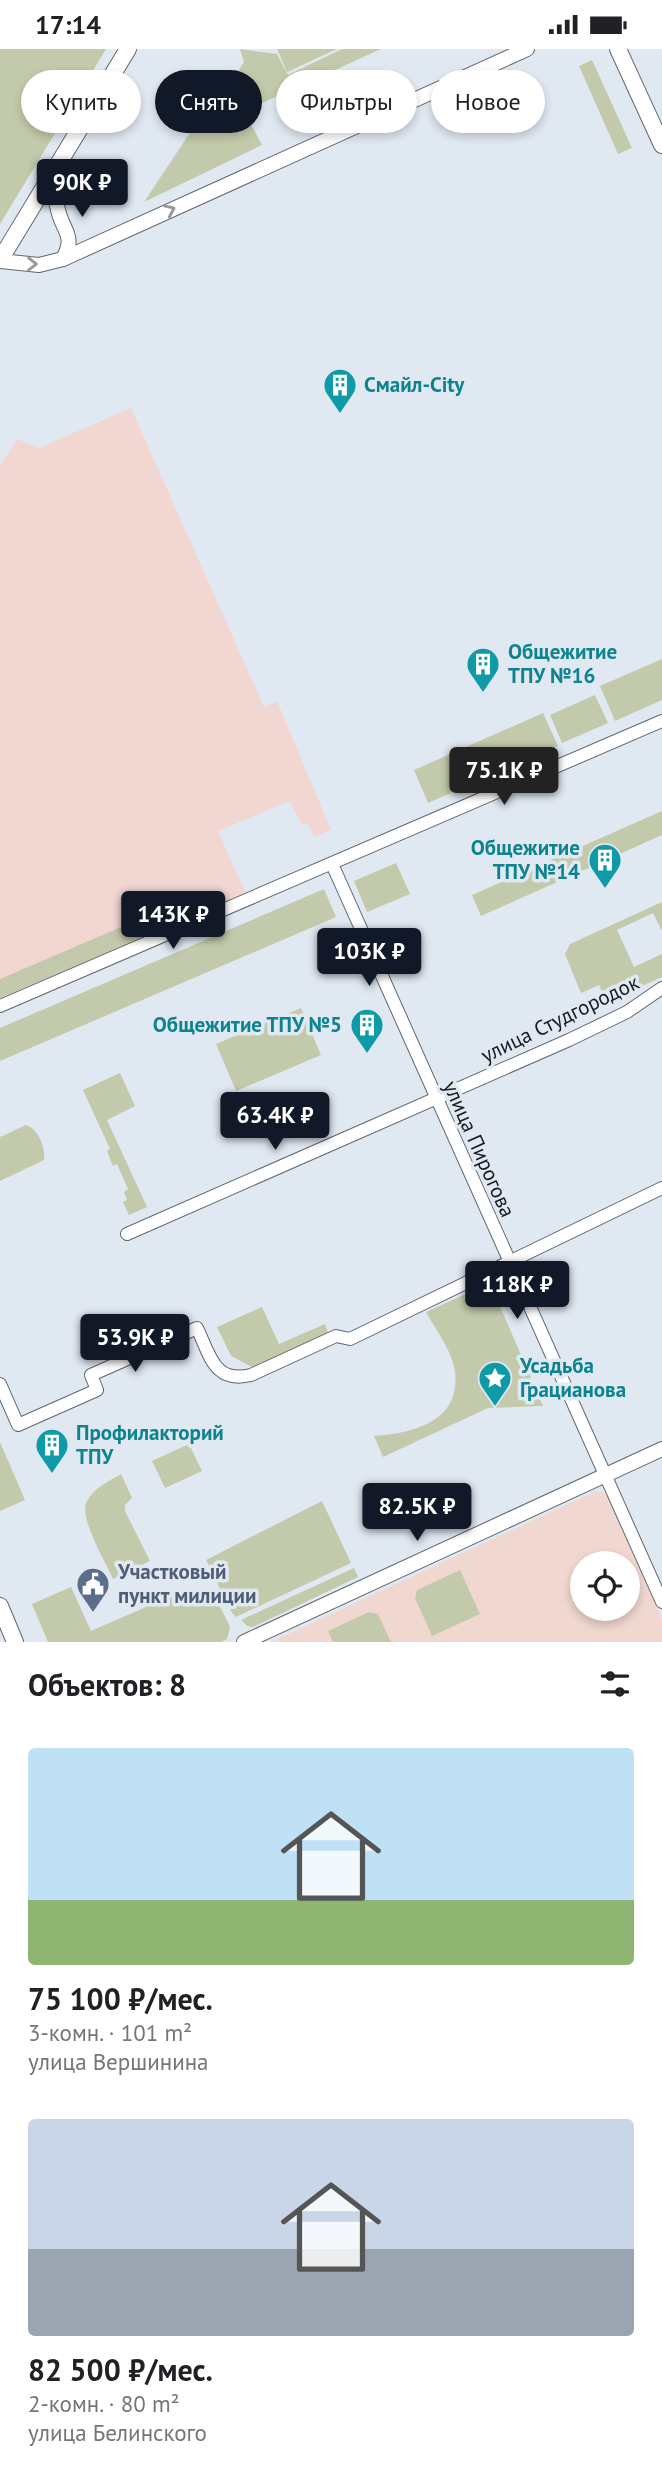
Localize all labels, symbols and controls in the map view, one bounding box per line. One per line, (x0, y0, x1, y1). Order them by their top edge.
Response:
text: 17:14 (35, 8, 101, 41)
chip: Купить (21, 70, 141, 133)
chip: Снять (155, 70, 262, 133)
chip: Фильтры (276, 70, 417, 133)
chip: Новое (431, 70, 545, 133)
pin: 90K ₽ (33, 159, 131, 219)
text: 90K ₽ (53, 167, 111, 196)
one-way arrow (162, 204, 175, 218)
one-way arrow (27, 256, 38, 272)
building icon: Смайл-City (321, 366, 359, 415)
place label: Смайл-City (364, 371, 465, 398)
place label: Общежитие ТПУ №16 (508, 638, 617, 689)
building icon: Общежитие ТПУ №16 (464, 645, 502, 694)
pin: 75.1K ₽ (439, 747, 569, 807)
text: 75.1K ₽ (465, 755, 543, 784)
place label: Общежитие ТПУ №14 (471, 834, 580, 885)
building icon: Общежитие ТПУ №14 (586, 841, 624, 890)
pin: 143K ₽ (116, 891, 230, 951)
text: 143K ₽ (137, 899, 209, 928)
pin: 103K ₽ (312, 929, 426, 988)
text: 103K ₽ (333, 936, 405, 965)
street label: улица Студгородок (476, 969, 643, 1069)
building icon: Общежитие ТПУ №5 (348, 1006, 386, 1055)
place label: Общежитие ТПУ №5 (153, 1011, 342, 1038)
street label: улица Пирогова (437, 1076, 522, 1221)
pin: 63.4K ₽ (210, 1093, 340, 1152)
text: 63.4K ₽ (236, 1100, 314, 1129)
pin: 118K ₽ (460, 1261, 574, 1321)
text: 118K ₽ (481, 1269, 553, 1298)
pin: 53.9K ₽ (70, 1315, 200, 1374)
text: 53.9K ₽ (96, 1322, 174, 1351)
place label: Усадьба Грацианова (519, 1352, 626, 1403)
place icon: Усадьба Грацианова (476, 1359, 514, 1408)
place label: Профилакторий ТПУ (76, 1419, 224, 1470)
building icon: Профилакторий ТПУ (33, 1426, 71, 1475)
pin: 82.5K ₽ (352, 1483, 482, 1543)
text: 82.5K ₽ (378, 1491, 456, 1520)
map controls (570, 1551, 640, 1621)
button: locate (570, 1551, 640, 1621)
place label: Участковый пункт милиции (117, 1558, 256, 1609)
public building icon: Участковый пункт милиции (74, 1565, 112, 1614)
text: Объектов: 8 (28, 1665, 186, 1704)
icon: filters (596, 1665, 634, 1703)
icon: home (268, 1793, 394, 1919)
text: 75 100 ₽/мес. (28, 1979, 213, 2018)
text: 3-комн. · 101 m² (28, 2018, 192, 2047)
text: улица Вершинина (28, 2047, 209, 2076)
icon: home (268, 2164, 394, 2290)
text: 82 500 ₽/мес. (28, 2350, 213, 2389)
text: 2-комн. · 80 m² (28, 2389, 180, 2418)
text: улица Белинского (28, 2418, 207, 2447)

